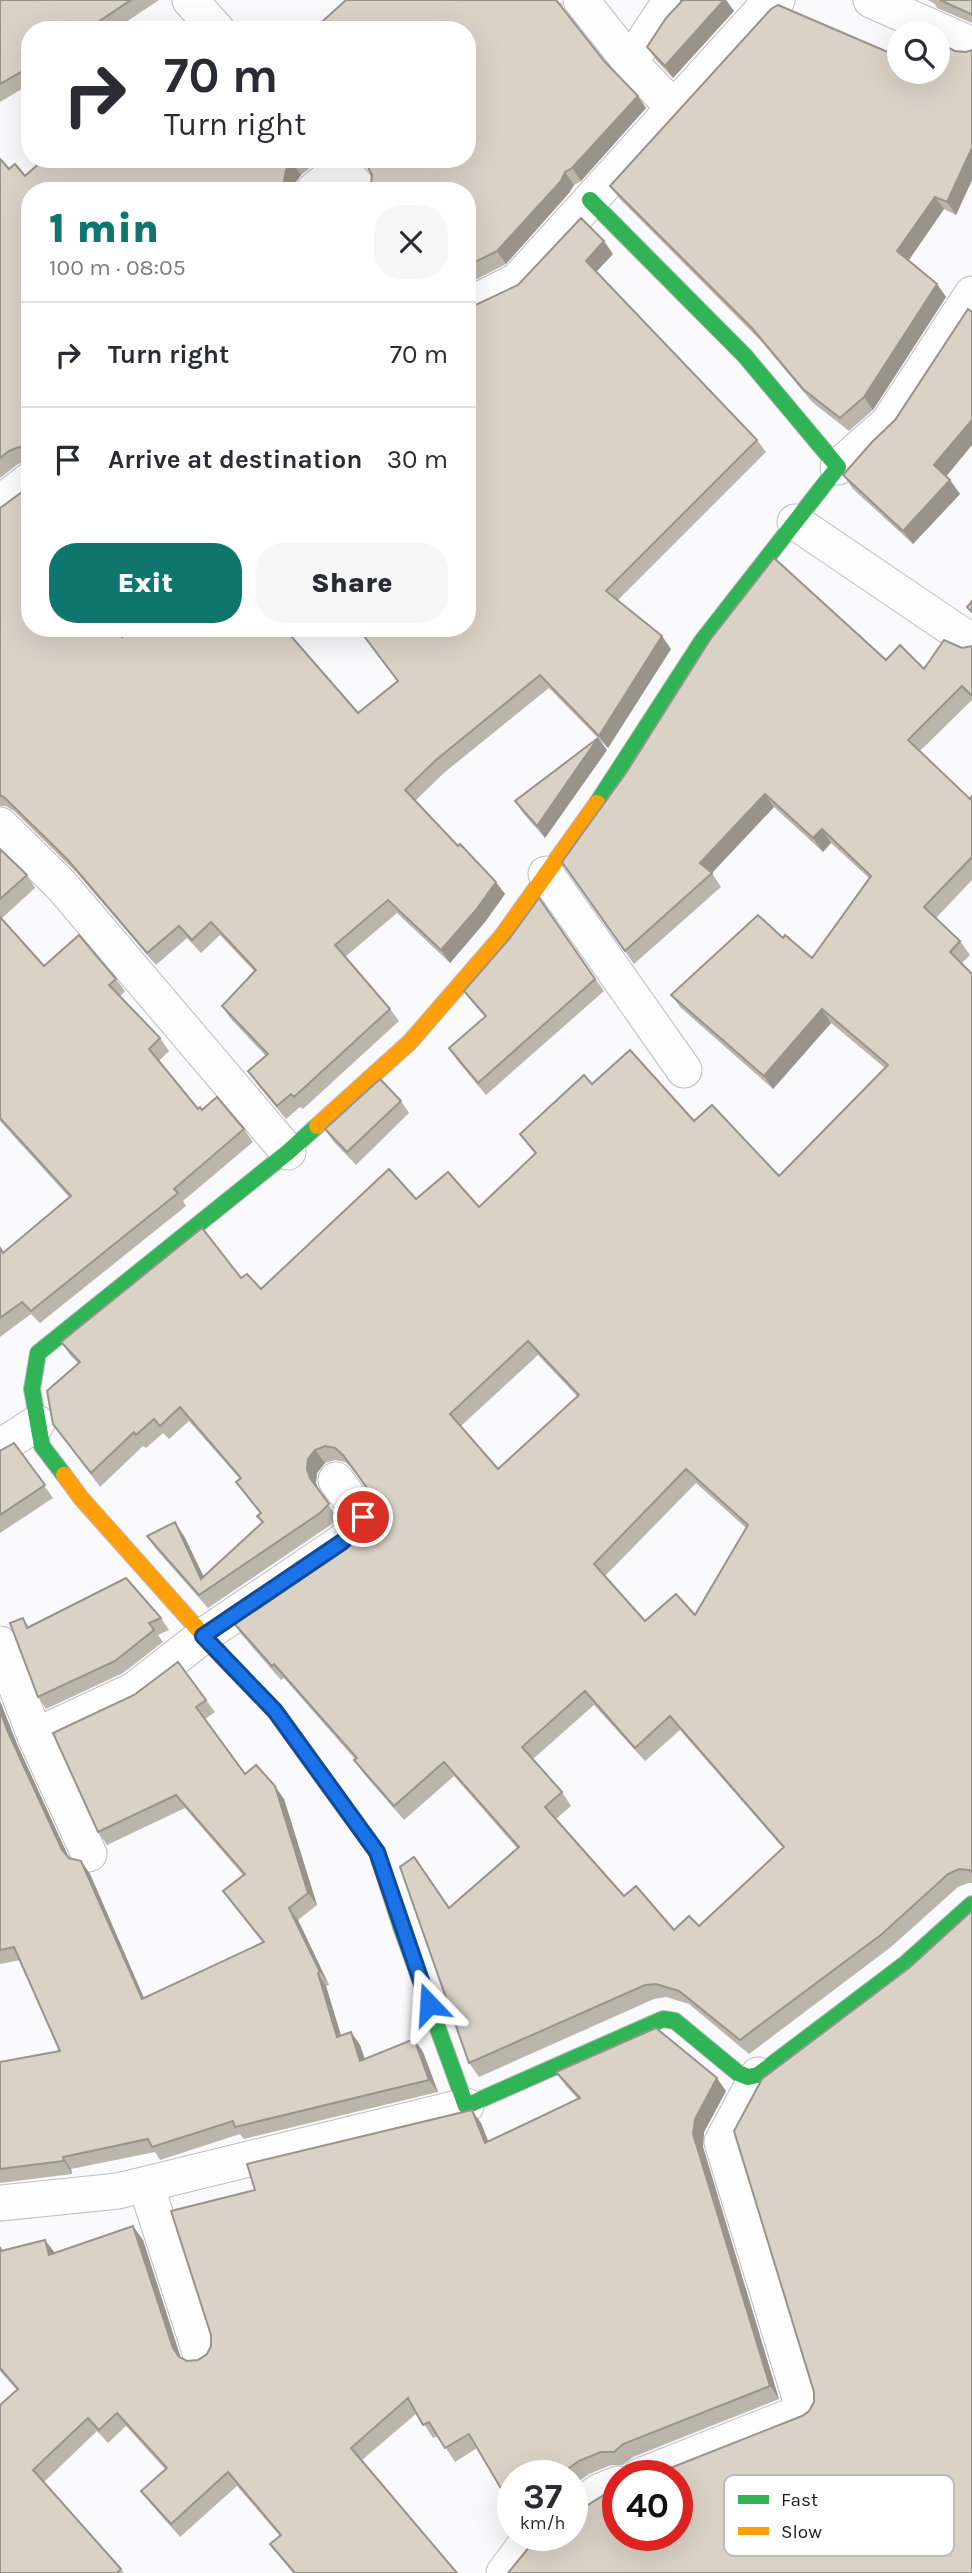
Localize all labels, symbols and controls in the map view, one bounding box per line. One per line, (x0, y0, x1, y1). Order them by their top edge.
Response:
map controls (887, 21, 950, 84)
button: search (887, 21, 950, 84)
text: 70 m (164, 47, 278, 104)
icon: right (49, 49, 140, 140)
text: Turn right (164, 106, 306, 143)
text: 1 min (49, 203, 159, 253)
button: close (374, 205, 448, 279)
text: 100 m · 08:05 (49, 254, 186, 281)
icon: right (49, 336, 87, 374)
text: Turn right (108, 339, 229, 370)
text: 70 m (390, 339, 448, 370)
icon: arrive (49, 441, 87, 479)
text: Arrive at destination (108, 444, 362, 475)
text: 30 m (387, 444, 448, 475)
button: Exit (49, 543, 242, 623)
button: Share (256, 543, 448, 623)
pin (333, 1487, 393, 1547)
icon: arrive (344, 1498, 382, 1536)
position arrow (392, 1967, 466, 2041)
speed limit sign: 40 (602, 2460, 693, 2551)
legend (724, 2475, 954, 2556)
text: 37 (523, 2476, 562, 2517)
text: Fast (781, 2489, 818, 2511)
text: km/h (520, 2512, 565, 2534)
text: Slow (781, 2521, 822, 2543)

